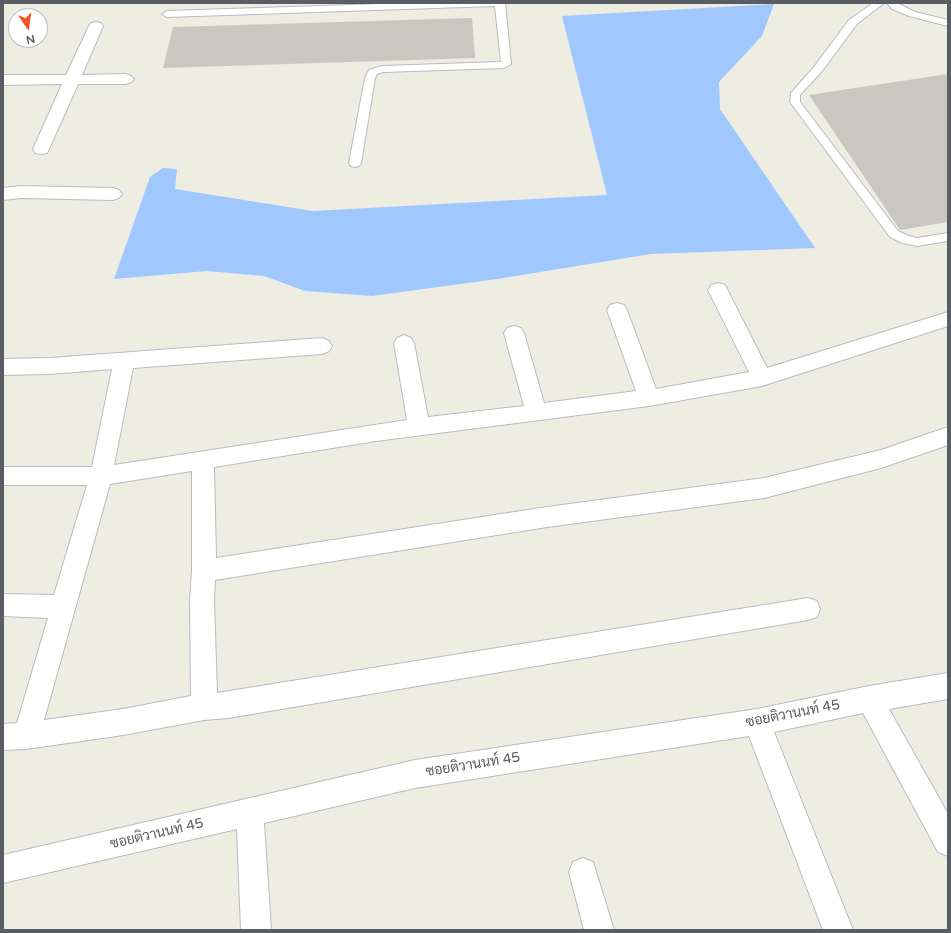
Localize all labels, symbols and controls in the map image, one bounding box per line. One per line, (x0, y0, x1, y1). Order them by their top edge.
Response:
north arrow (8, 8, 48, 48)
text: N (25, 32, 36, 47)
street label: ซอยติวานนท์ 45 (744, 697, 842, 731)
street label: ซอยติวานนท์ 45 (424, 749, 522, 781)
street label: ซอยติวานนท์ 45 (109, 815, 205, 853)

